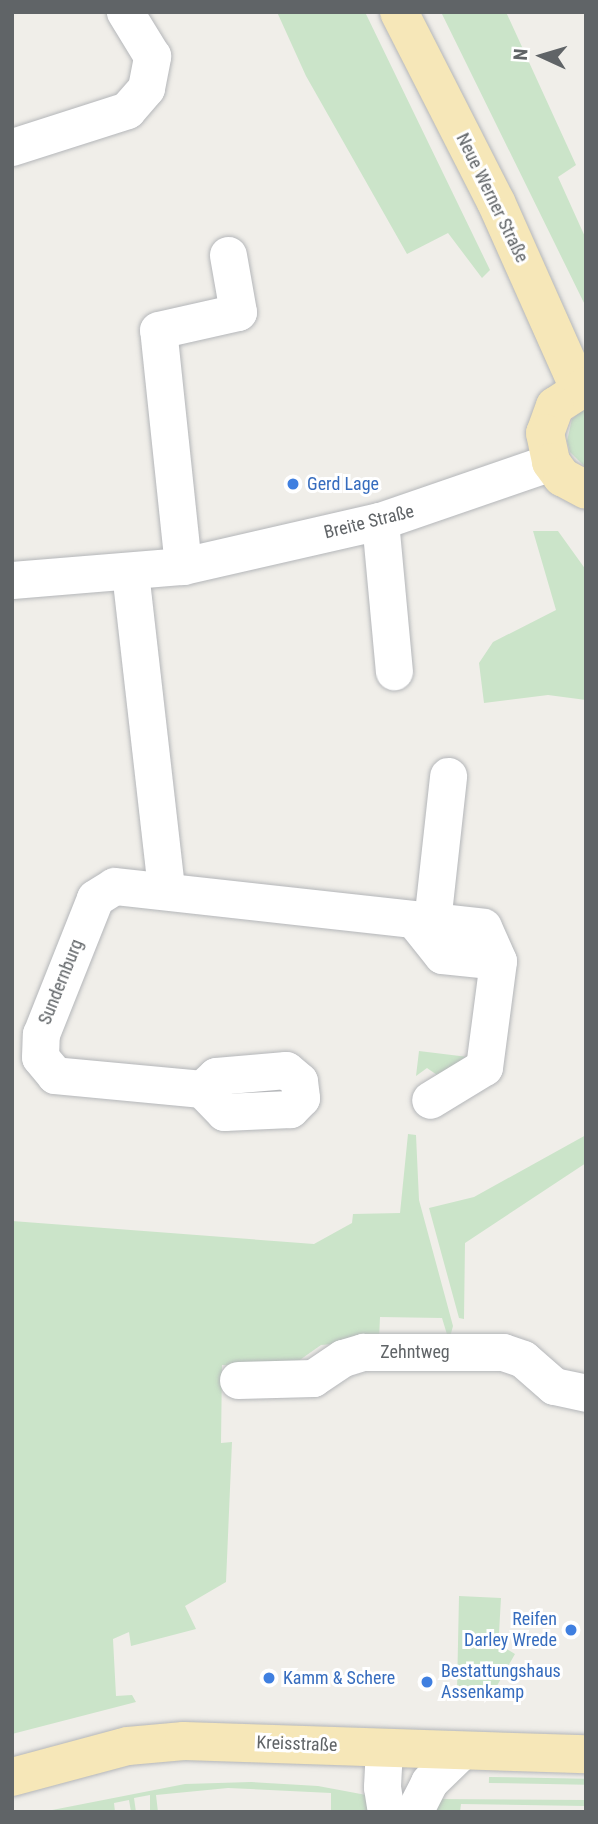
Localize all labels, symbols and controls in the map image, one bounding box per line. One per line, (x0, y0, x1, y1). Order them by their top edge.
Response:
north arrow (507, 21, 577, 91)
text: N (509, 48, 532, 61)
street label: Neue Werner Straße (451, 130, 533, 266)
place label: Gerd Lage (307, 473, 379, 495)
marker: Gerd Lage (285, 476, 301, 492)
street label: Breite Straße (322, 500, 416, 544)
street label: Sundernburg (34, 936, 88, 1028)
street label: Zehntweg (380, 1341, 450, 1363)
place label: Reifen Darley Wrede (464, 1609, 557, 1652)
marker: Reifen Darley Wrede (563, 1622, 579, 1638)
place label: Bestattungshaus Assenkamp (441, 1661, 561, 1704)
place label: Kamm & Schere (283, 1667, 395, 1689)
marker: Kamm & Schere (261, 1670, 277, 1686)
marker: Bestattungshaus Assenkamp (419, 1674, 435, 1690)
street label: Kreisstraße (256, 1732, 338, 1756)

